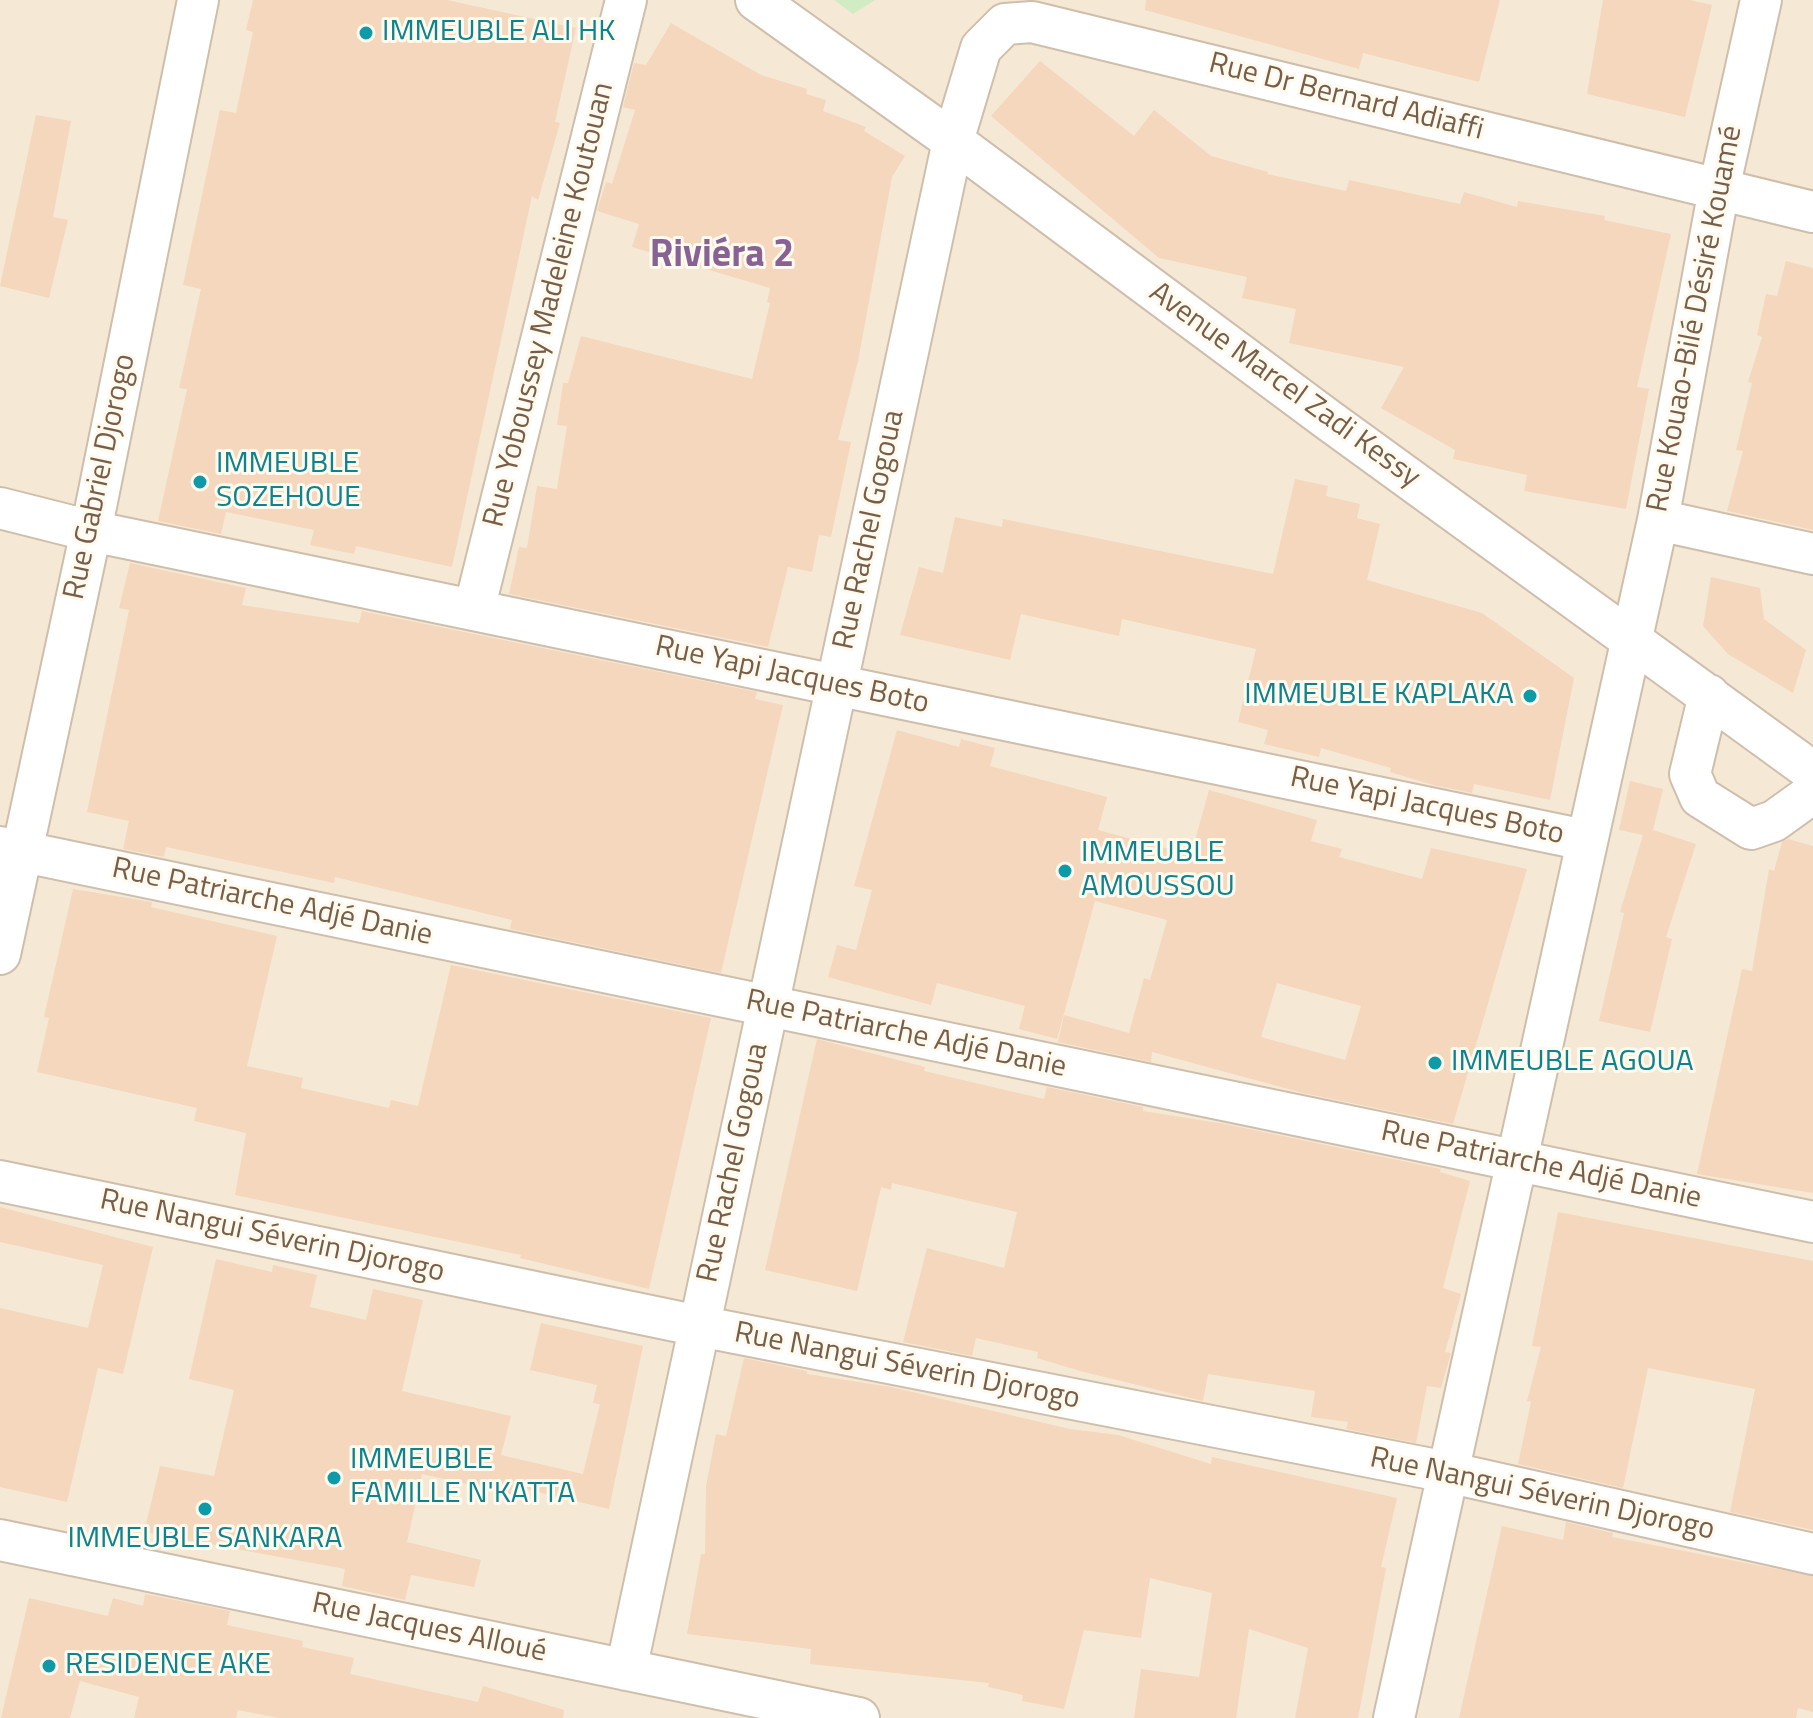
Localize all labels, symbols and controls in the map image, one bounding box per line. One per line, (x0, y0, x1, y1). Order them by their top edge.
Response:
place label: IMMEUBLE ALI HK (382, 15, 615, 51)
marker: IMMEUBLE ALI HK (357, 24, 375, 42)
street label: Rue Dr Bernard Adiaffi (1205, 46, 1487, 150)
street label: Rue Yoboussey Madeleine Koutouan (477, 79, 623, 531)
street label: Rue Kouao-Bilé Désiré Kouamé (1641, 123, 1751, 515)
district label: Riviéra 2 (650, 234, 794, 280)
street label: Avenue Marcel Zadi Kessy (1141, 276, 1427, 496)
street label: Rue Gabriel Djorogo (57, 351, 145, 603)
street label: Rue Rachel Gogoua (827, 407, 913, 653)
place label: IMMEUBLE SOZEHOUE (216, 447, 361, 518)
marker: IMMEUBLE SOZEHOUE (191, 473, 209, 491)
street label: Rue Yapi Jacques Boto (652, 629, 932, 723)
place label: IMMEUBLE KAPLAKA (1244, 678, 1514, 714)
marker: IMMEUBLE KAPLAKA (1521, 687, 1539, 705)
street label: Rue Yapi Jacques Boto (1287, 760, 1567, 854)
place label: IMMEUBLE AMOUSSOU (1081, 836, 1235, 906)
street label: Rue Patriarche Adjé Danie (109, 851, 435, 955)
marker: IMMEUBLE AMOUSSOU (1056, 862, 1074, 880)
street label: Rue Patriarche Adjé Danie (743, 983, 1069, 1087)
street label: Rue Rachel Gogoua (691, 1040, 777, 1286)
place label: IMMEUBLE AGOUA (1451, 1045, 1694, 1081)
marker: IMMEUBLE AGOUA (1426, 1054, 1444, 1072)
street label: Rue Patriarche Adjé Danie (1378, 1114, 1704, 1218)
street label: Rue Nangui Séverin Djorogo (97, 1183, 447, 1291)
street label: Rue Nangui Séverin Djorogo (731, 1316, 1083, 1418)
street label: Rue Nangui Séverin Djorogo (1367, 1441, 1717, 1549)
place label: IMMEUBLE FAMILLE N'KATTA (350, 1443, 575, 1514)
marker: IMMEUBLE FAMILLE N'KATTA (325, 1469, 343, 1487)
marker: IMMEUBLE SANKARA (196, 1500, 214, 1518)
place label: IMMEUBLE SANKARA (68, 1522, 342, 1558)
street label: Rue Jacques Alloué (308, 1587, 550, 1671)
place label: RESIDENCE AKE (65, 1648, 271, 1684)
marker: RESIDENCE AKE (40, 1657, 58, 1675)

